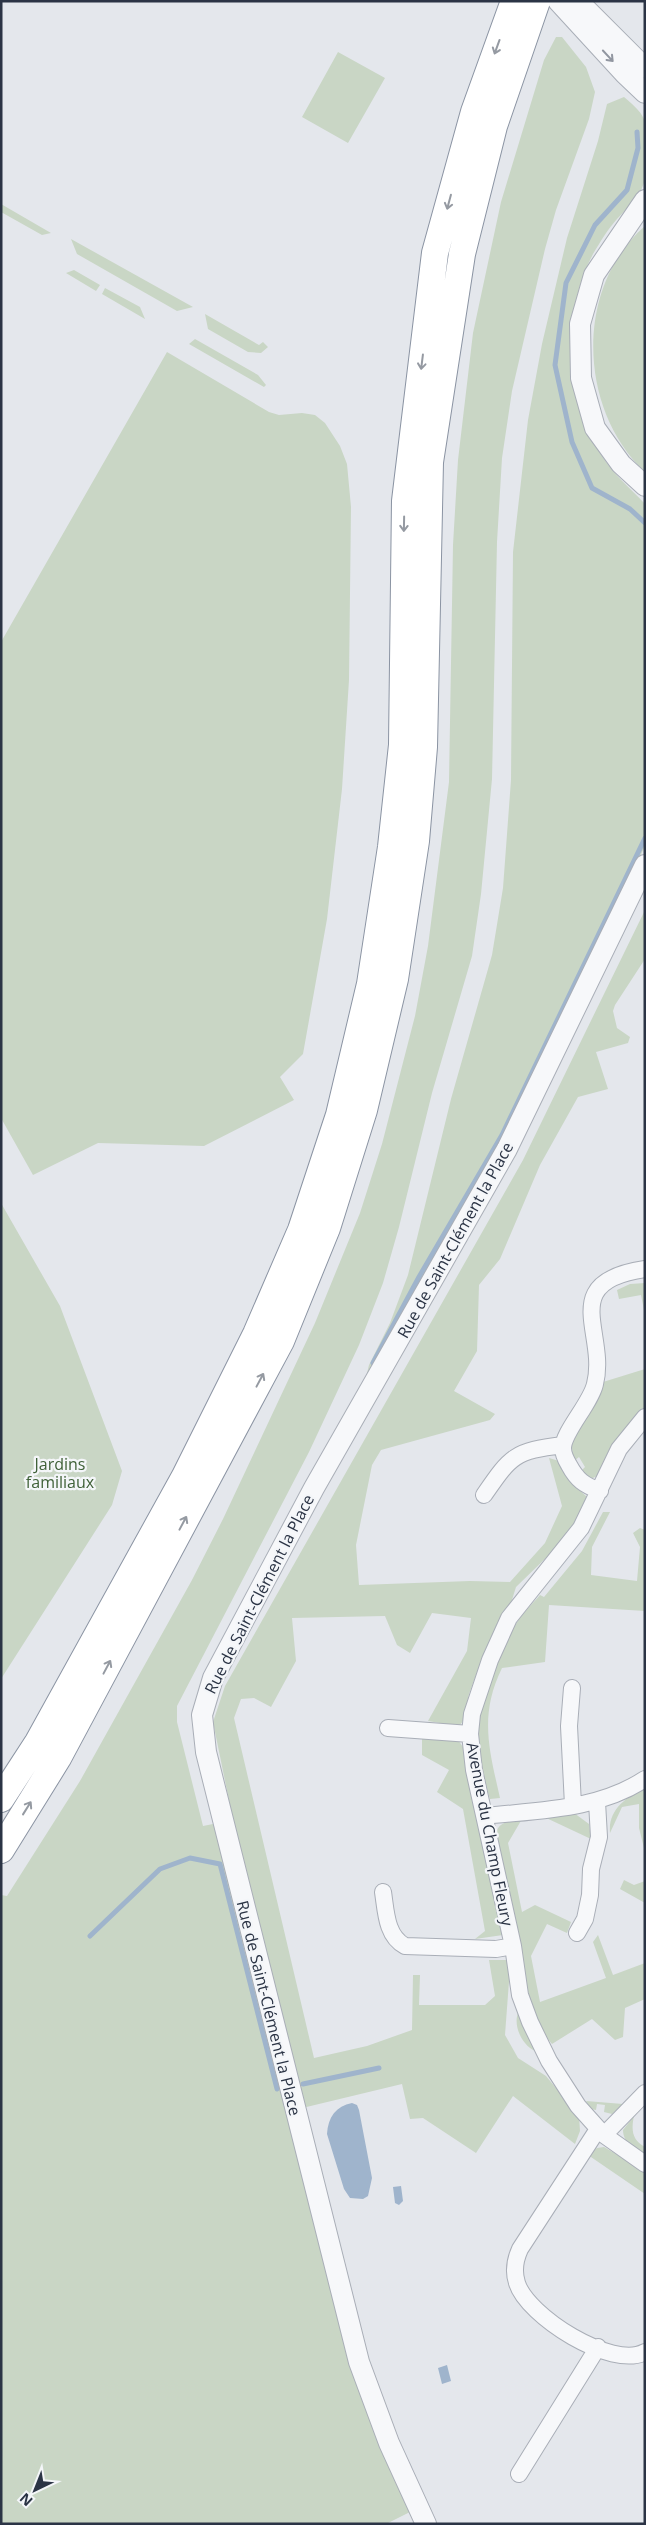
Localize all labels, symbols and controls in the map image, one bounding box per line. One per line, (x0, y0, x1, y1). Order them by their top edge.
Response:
one-way arrow (492, 39, 502, 55)
one-way arrow (602, 50, 614, 63)
one-way arrow (444, 194, 454, 210)
one-way arrow (417, 354, 427, 370)
one-way arrow (400, 515, 409, 531)
street label: Rue de Saint-Clément la Place (392, 1138, 518, 1342)
one-way arrow (256, 1373, 265, 1388)
park label: Jardins familiaux (26, 1453, 95, 1493)
street label: Rue de Saint-Clément la Place (199, 1491, 319, 1697)
one-way arrow (178, 1516, 188, 1531)
one-way arrow (102, 1659, 112, 1674)
street label: Avenue du Champ Fleury (461, 1740, 519, 1929)
one-way arrow (22, 1802, 32, 1816)
street label: Rue de Saint-Clément la Place (232, 1898, 306, 2118)
north arrow (10, 2465, 60, 2515)
text: N (15, 2489, 36, 2511)

